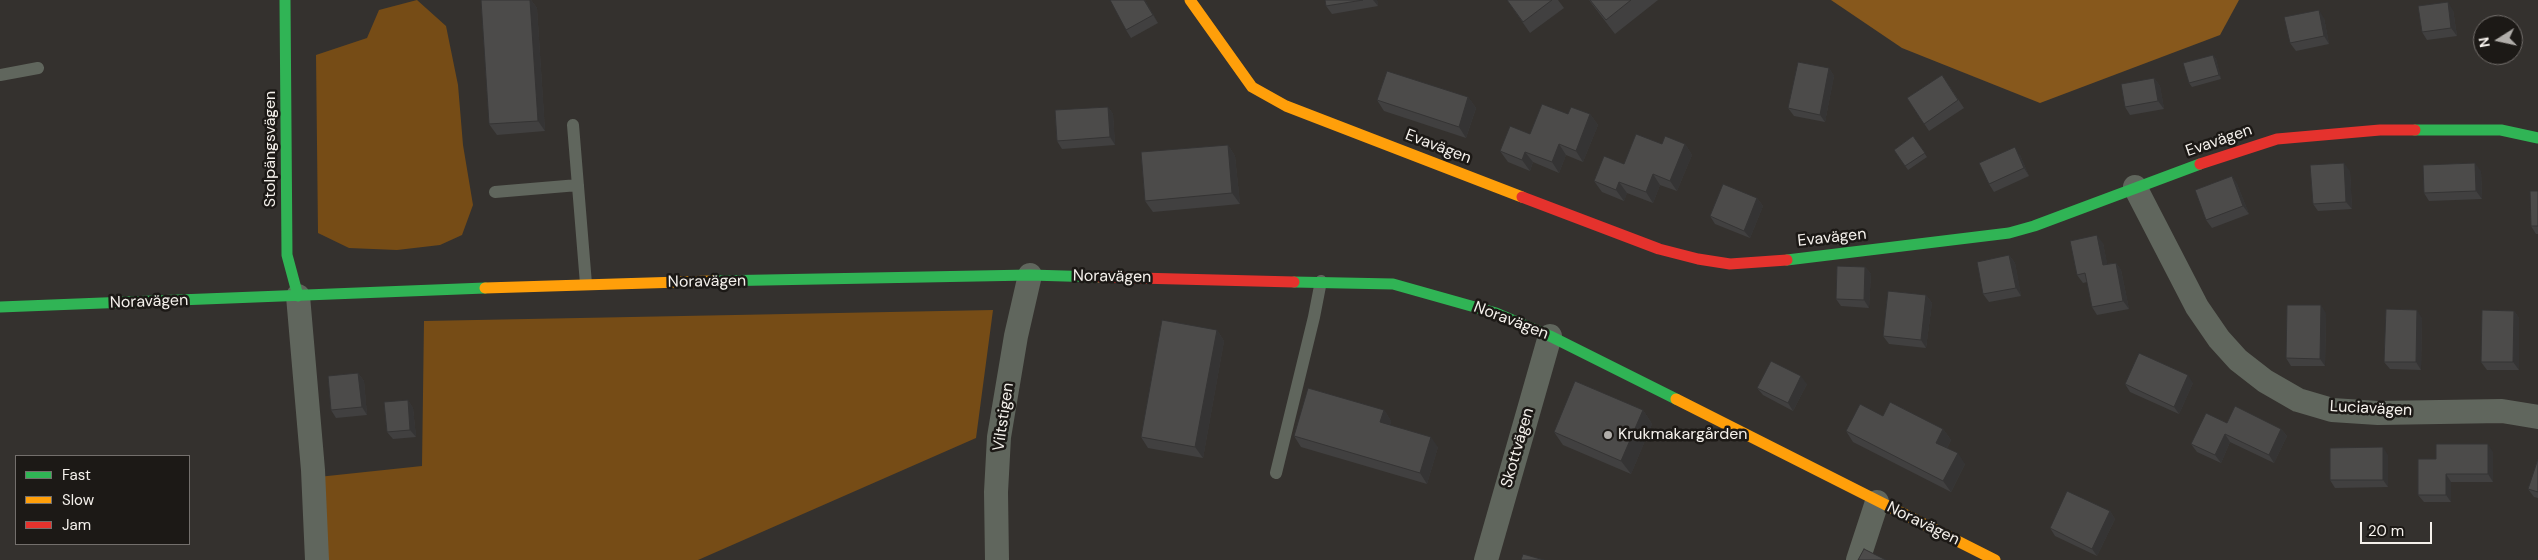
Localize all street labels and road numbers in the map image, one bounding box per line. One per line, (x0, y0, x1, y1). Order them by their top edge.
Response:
street label: Stolpängsvägen (261, 91, 281, 207)
street label: Evavägen (2183, 121, 2255, 161)
street label: Evavägen (1402, 126, 1474, 168)
street label: Evavägen (1797, 225, 1867, 251)
street label: Noravägen (1073, 267, 1151, 287)
street label: Noravägen (668, 272, 746, 292)
street label: Noravägen (109, 291, 189, 313)
street label: Noravägen (1471, 298, 1551, 344)
street label: Viltstigen (990, 381, 1018, 453)
street label: Luciavägen (2329, 397, 2413, 421)
street label: Skottvägen (1497, 406, 1539, 490)
street label: Noravägen (1884, 498, 1962, 550)

